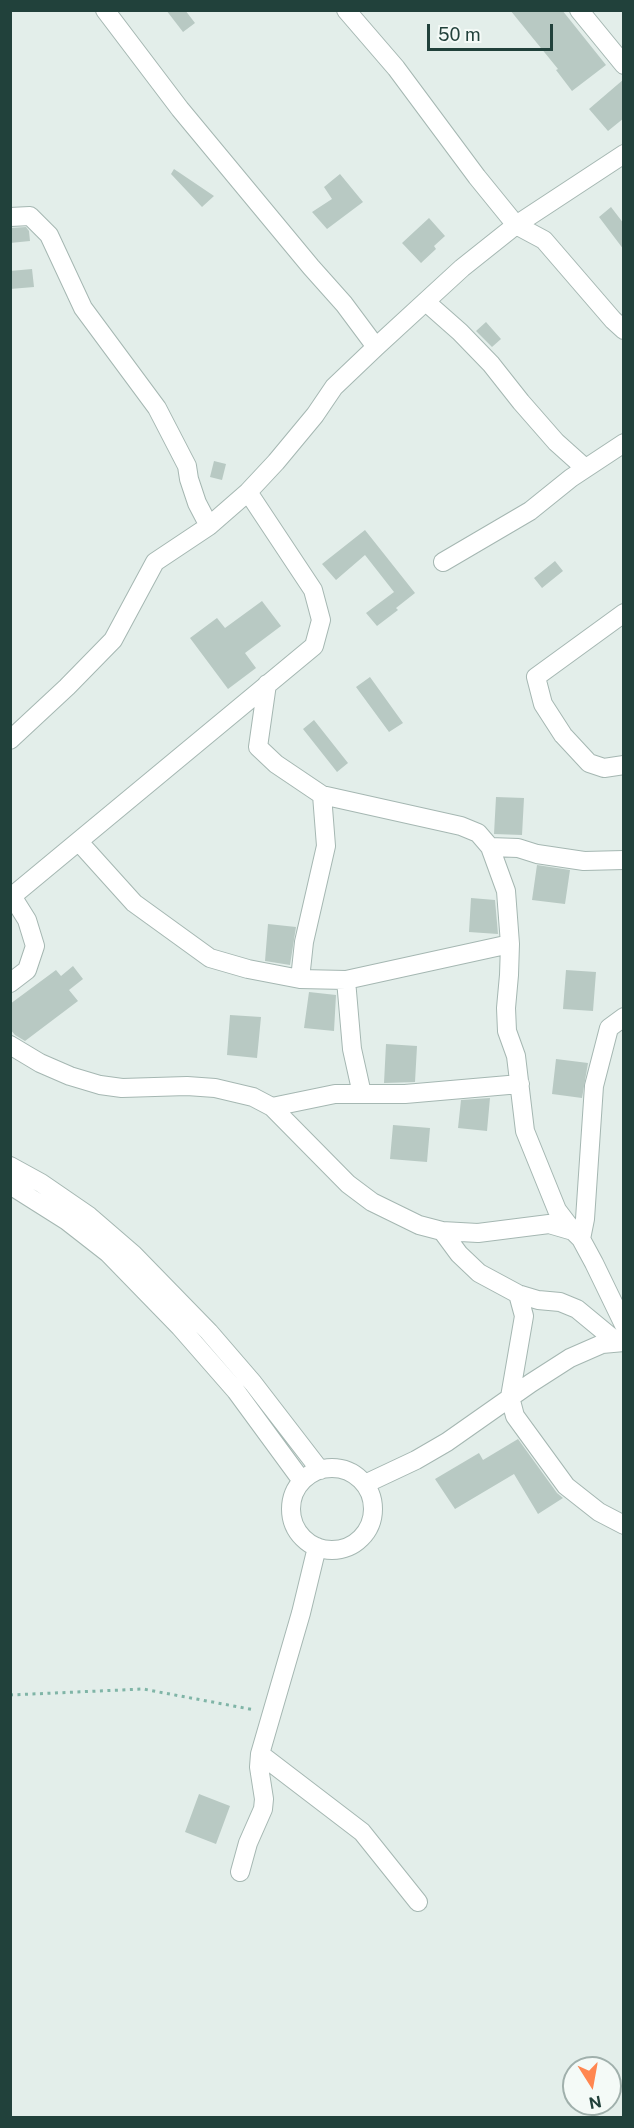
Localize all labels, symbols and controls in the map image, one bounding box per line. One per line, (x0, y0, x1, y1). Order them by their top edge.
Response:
scale bar (430, 12, 556, 50)
text: 50 m (438, 24, 481, 45)
north arrow (562, 2056, 622, 2116)
text: N (587, 2092, 603, 2113)

